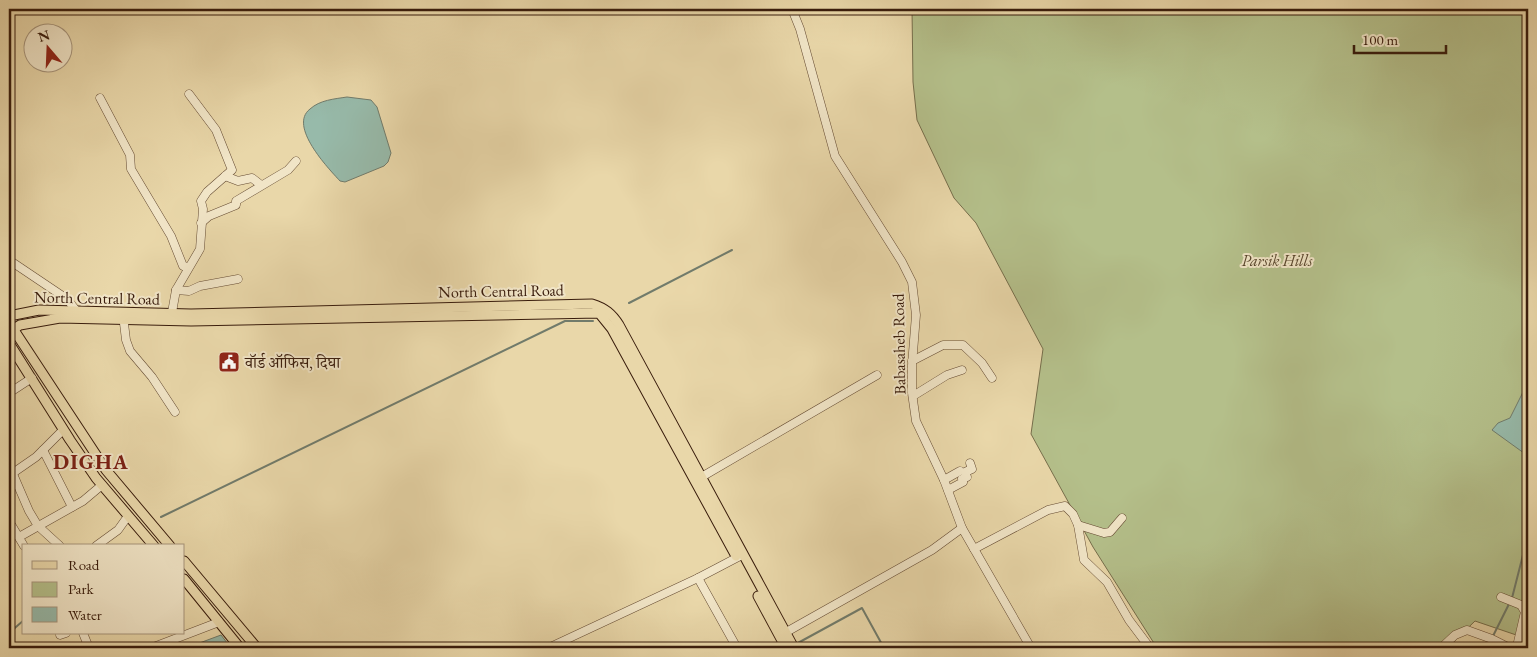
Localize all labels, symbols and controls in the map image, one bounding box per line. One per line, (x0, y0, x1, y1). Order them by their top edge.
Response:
north arrow (22, 22, 72, 72)
scale bar (1354, 22, 1447, 54)
text: N (35, 25, 53, 46)
text: 100 m (1362, 30, 1399, 49)
park label: Parsik Hills (1242, 250, 1313, 271)
street label: North Central Road (438, 279, 565, 303)
street label: North Central Road (34, 286, 161, 310)
street label: Babasaheb Road (888, 292, 910, 395)
public building icon: वॉर्ड ऑफिस, दिघा (217, 350, 241, 374)
place label: वॉर्ड ऑफिस, दिघा (244, 352, 341, 373)
district label: DIGHA (53, 448, 129, 475)
legend (22, 544, 185, 634)
text: Road (68, 555, 100, 574)
text: Park (68, 579, 95, 598)
text: Water (68, 605, 102, 624)

